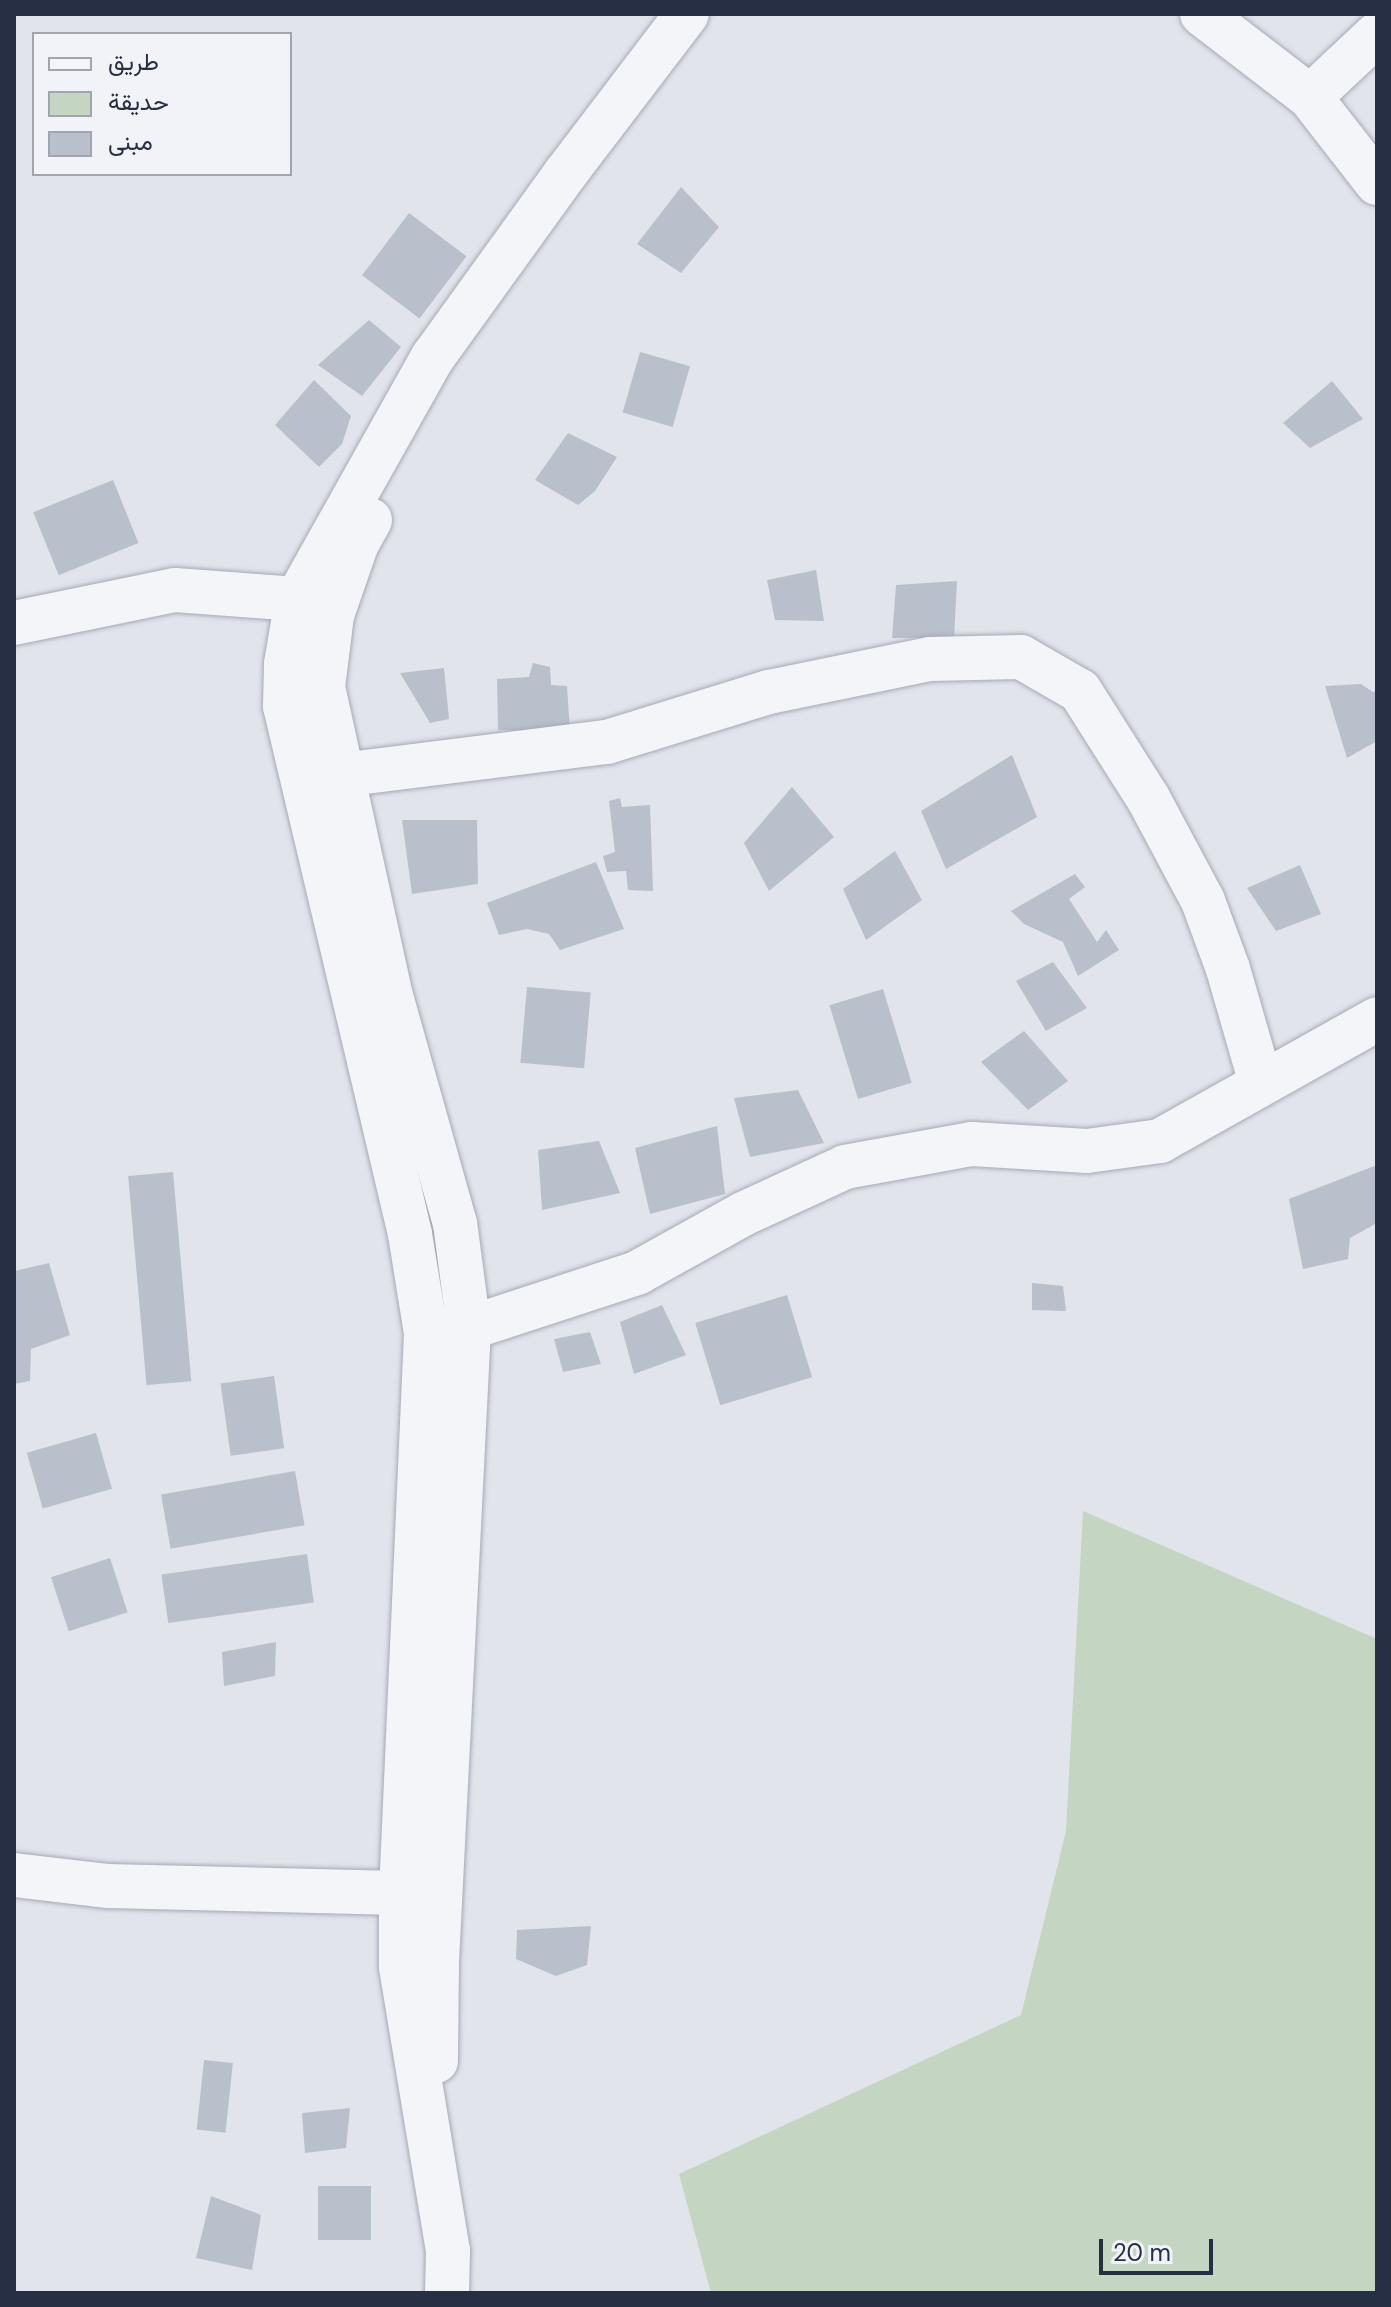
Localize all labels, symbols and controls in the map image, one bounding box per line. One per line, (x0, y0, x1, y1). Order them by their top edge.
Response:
legend (32, 32, 292, 176)
text: طريق (108, 46, 159, 77)
text: حديقة (108, 86, 169, 117)
text: مبنى (108, 126, 153, 157)
scale bar (1103, 2223, 1217, 2273)
text: 20 m (1113, 2237, 1171, 2268)

